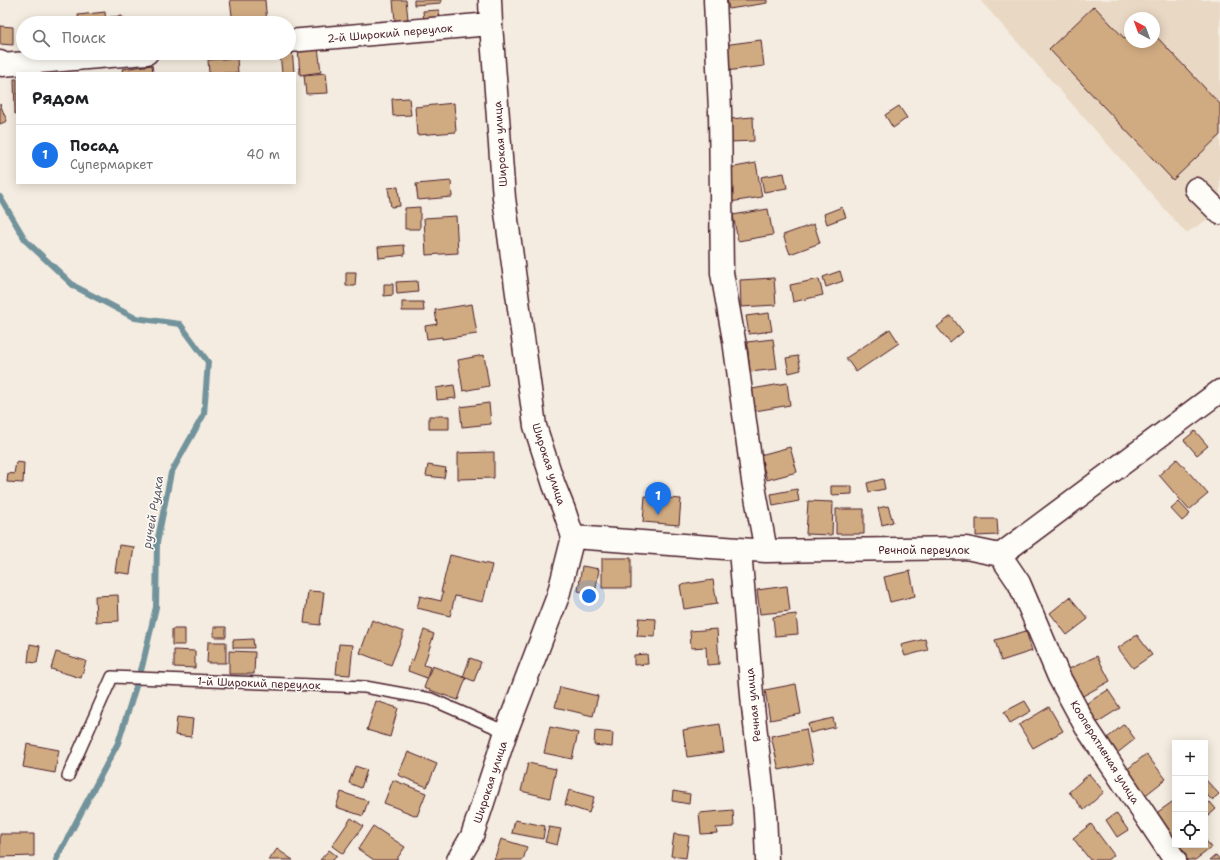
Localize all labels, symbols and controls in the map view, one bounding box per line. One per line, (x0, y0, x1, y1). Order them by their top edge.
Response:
north arrow (1124, 12, 1160, 48)
search box (16, 16, 296, 60)
street label: 2-й Широкий переулок (327, 21, 454, 46)
icon: search (30, 27, 52, 49)
text: Поиск (62, 28, 106, 48)
text: Рядом (32, 87, 89, 109)
street label: Широкая улица (490, 100, 511, 187)
text: Посад (70, 136, 119, 156)
text: 1 (42, 146, 48, 163)
text: 40 m (246, 146, 280, 163)
text: Супермаркет (70, 156, 153, 173)
street label: Широкая улица (528, 421, 569, 507)
water label: ручей Рудка (139, 474, 167, 551)
pin: 1 (645, 482, 671, 515)
street label: Речной переулок (878, 543, 970, 558)
your location (579, 586, 599, 606)
street label: Речная улица (742, 667, 765, 743)
street label: 1-й Широкий переулок (197, 674, 321, 693)
street label: Кооперативная улица (1067, 698, 1143, 807)
street label: Широкая улица (470, 739, 511, 825)
map controls (1172, 740, 1208, 848)
button: + (1172, 740, 1208, 776)
button: − (1172, 776, 1208, 812)
button: locate (1172, 812, 1208, 848)

